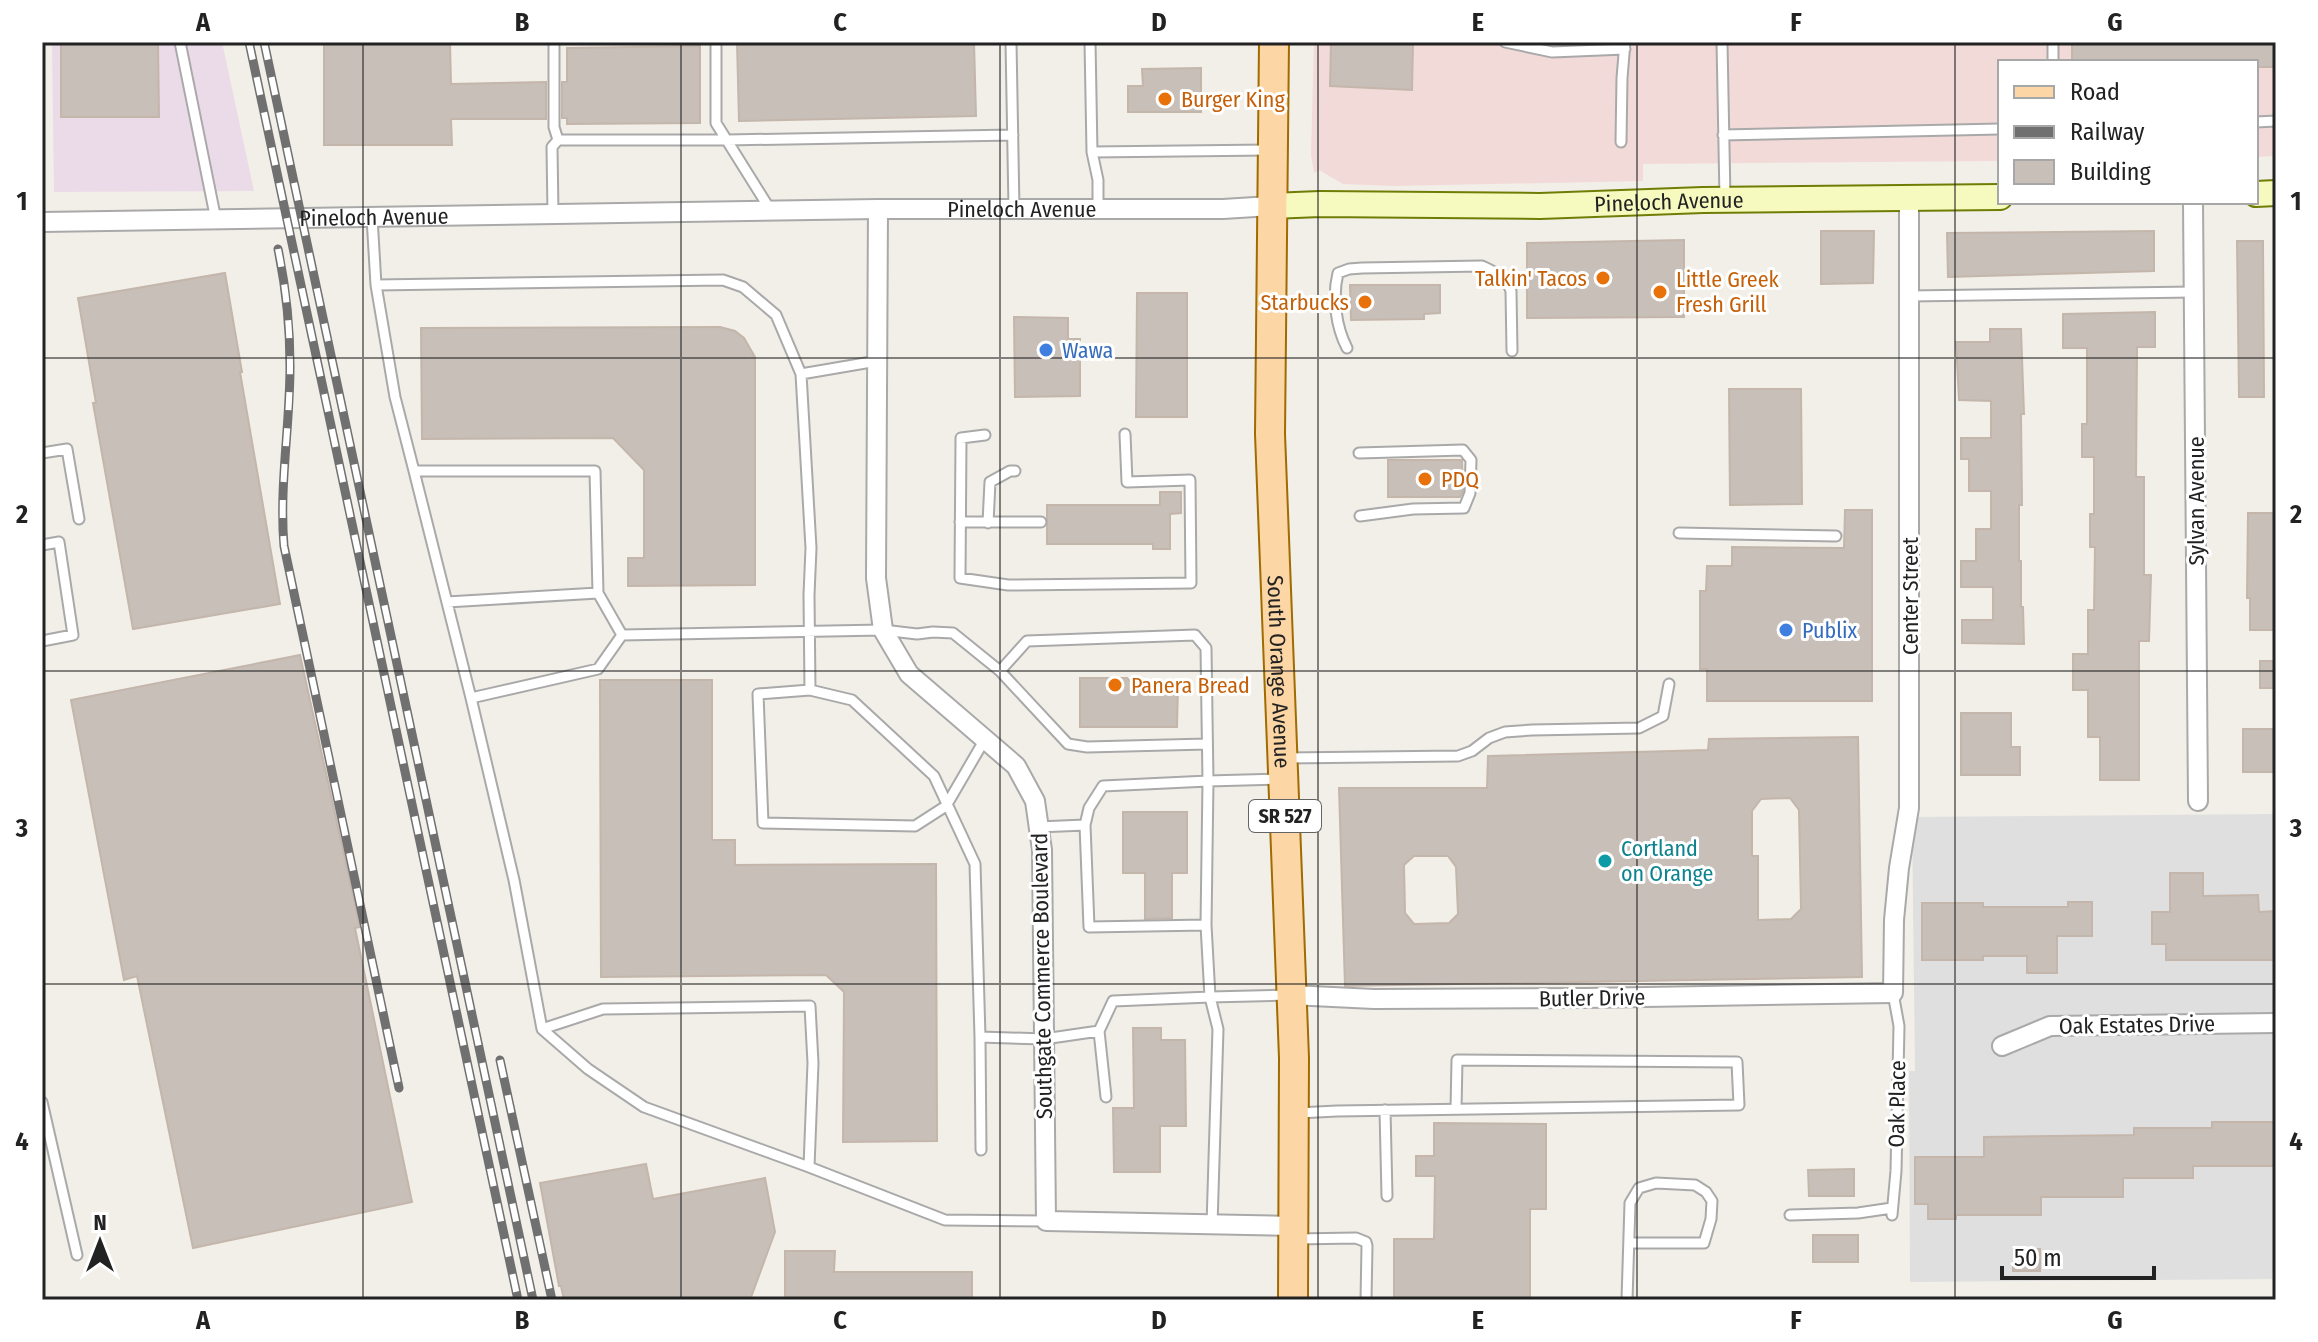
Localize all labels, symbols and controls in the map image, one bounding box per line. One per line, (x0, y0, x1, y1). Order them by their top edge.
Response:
text: A (195, 7, 211, 38)
text: B (515, 7, 530, 38)
text: C (833, 7, 847, 38)
text: D (1151, 7, 1167, 38)
text: E (1472, 7, 1484, 38)
text: F (1790, 7, 1802, 38)
text: G (2107, 7, 2123, 38)
legend (1998, 60, 2258, 204)
text: Road (2070, 78, 2120, 106)
place label: Burger King (1181, 86, 1285, 113)
marker: Burger King (1156, 90, 1174, 108)
text: Railway (2070, 118, 2145, 146)
text: Building (2070, 158, 2152, 186)
text: 1 (17, 186, 28, 217)
street label: Pineloch Avenue (1594, 186, 1744, 217)
text: 1 (2291, 186, 2302, 217)
street label: Pineloch Avenue (947, 196, 1096, 223)
street label: Pineloch Avenue (299, 202, 449, 231)
place label: Talkin' Tacos (1475, 265, 1587, 292)
place label: Little Greek Fresh Grill (1676, 266, 1780, 318)
marker: Talkin' Tacos (1594, 269, 1612, 287)
marker: Little Greek Fresh Grill (1651, 283, 1669, 301)
place label: Starbucks (1260, 289, 1349, 316)
marker: Starbucks (1356, 293, 1374, 311)
place label: Wawa (1062, 337, 1113, 364)
marker: Wawa (1037, 341, 1055, 359)
street label: Sylvan Avenue (2183, 436, 2210, 566)
place label: PDQ (1441, 466, 1479, 493)
marker: PDQ (1416, 470, 1434, 488)
text: 2 (15, 499, 28, 530)
text: 2 (2289, 499, 2302, 530)
street label: Center Street (1897, 536, 1924, 655)
street label: South Orange Avenue (1262, 575, 1296, 769)
place label: Publix (1802, 617, 1858, 644)
marker: Publix (1777, 621, 1795, 639)
place label: Panera Bread (1131, 672, 1250, 699)
marker: Panera Bread (1106, 676, 1124, 694)
road number: SR 527 (1249, 800, 1321, 832)
text: 3 (15, 813, 28, 844)
text: 3 (2289, 813, 2302, 844)
street label: Southgate Commerce Boulevard (1026, 833, 1058, 1119)
place label: Cortland on Orange (1621, 835, 1713, 887)
marker: Cortland on Orange (1596, 852, 1614, 870)
street label: Butler Drive (1539, 984, 1645, 1012)
street label: Oak Estates Drive (2059, 1010, 2215, 1040)
street label: Oak Place (1883, 1060, 1911, 1148)
text: 4 (15, 1126, 29, 1157)
text: 4 (2289, 1126, 2303, 1157)
north arrow (60, 1202, 140, 1282)
text: N (93, 1209, 107, 1236)
scale bar (2002, 1230, 2154, 1280)
text: 50 m (2014, 1244, 2062, 1272)
text: A (195, 1305, 211, 1336)
text: B (515, 1305, 530, 1336)
text: C (833, 1305, 847, 1336)
text: D (1151, 1305, 1167, 1336)
text: E (1472, 1305, 1484, 1336)
text: F (1790, 1305, 1802, 1336)
text: G (2107, 1305, 2123, 1336)

